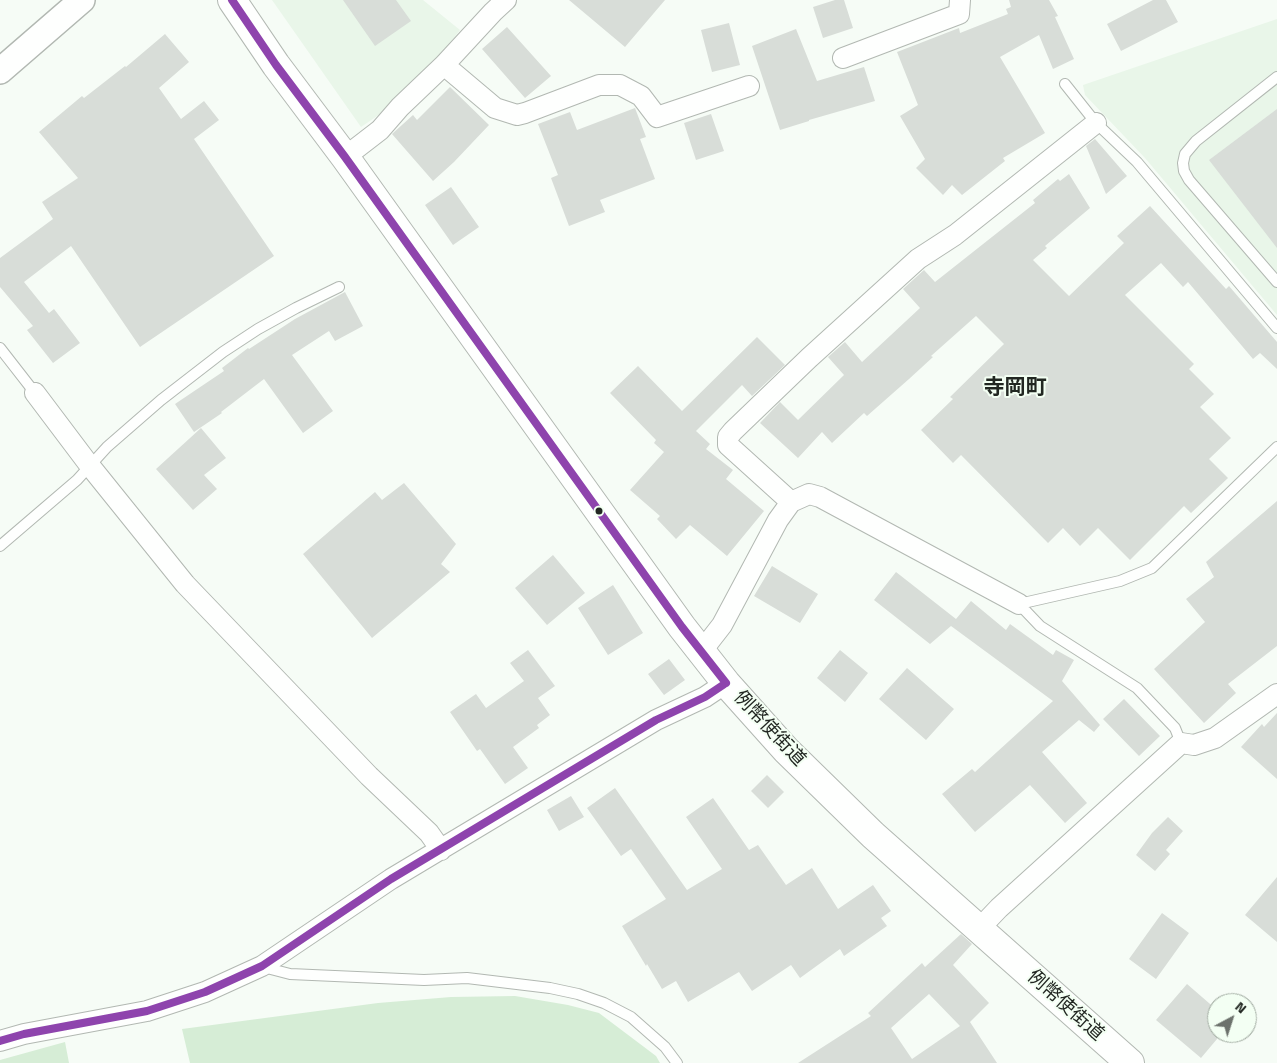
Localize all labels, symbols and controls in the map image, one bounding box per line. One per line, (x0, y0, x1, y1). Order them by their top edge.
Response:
district label: 寺岡町 (984, 376, 1046, 402)
unlabelled marker (594, 506, 604, 516)
street label: 例幣使街道 (728, 686, 810, 772)
street label: 例幣使街道 (1022, 966, 1108, 1046)
north arrow (1207, 993, 1257, 1043)
text: N (1231, 996, 1252, 1018)

